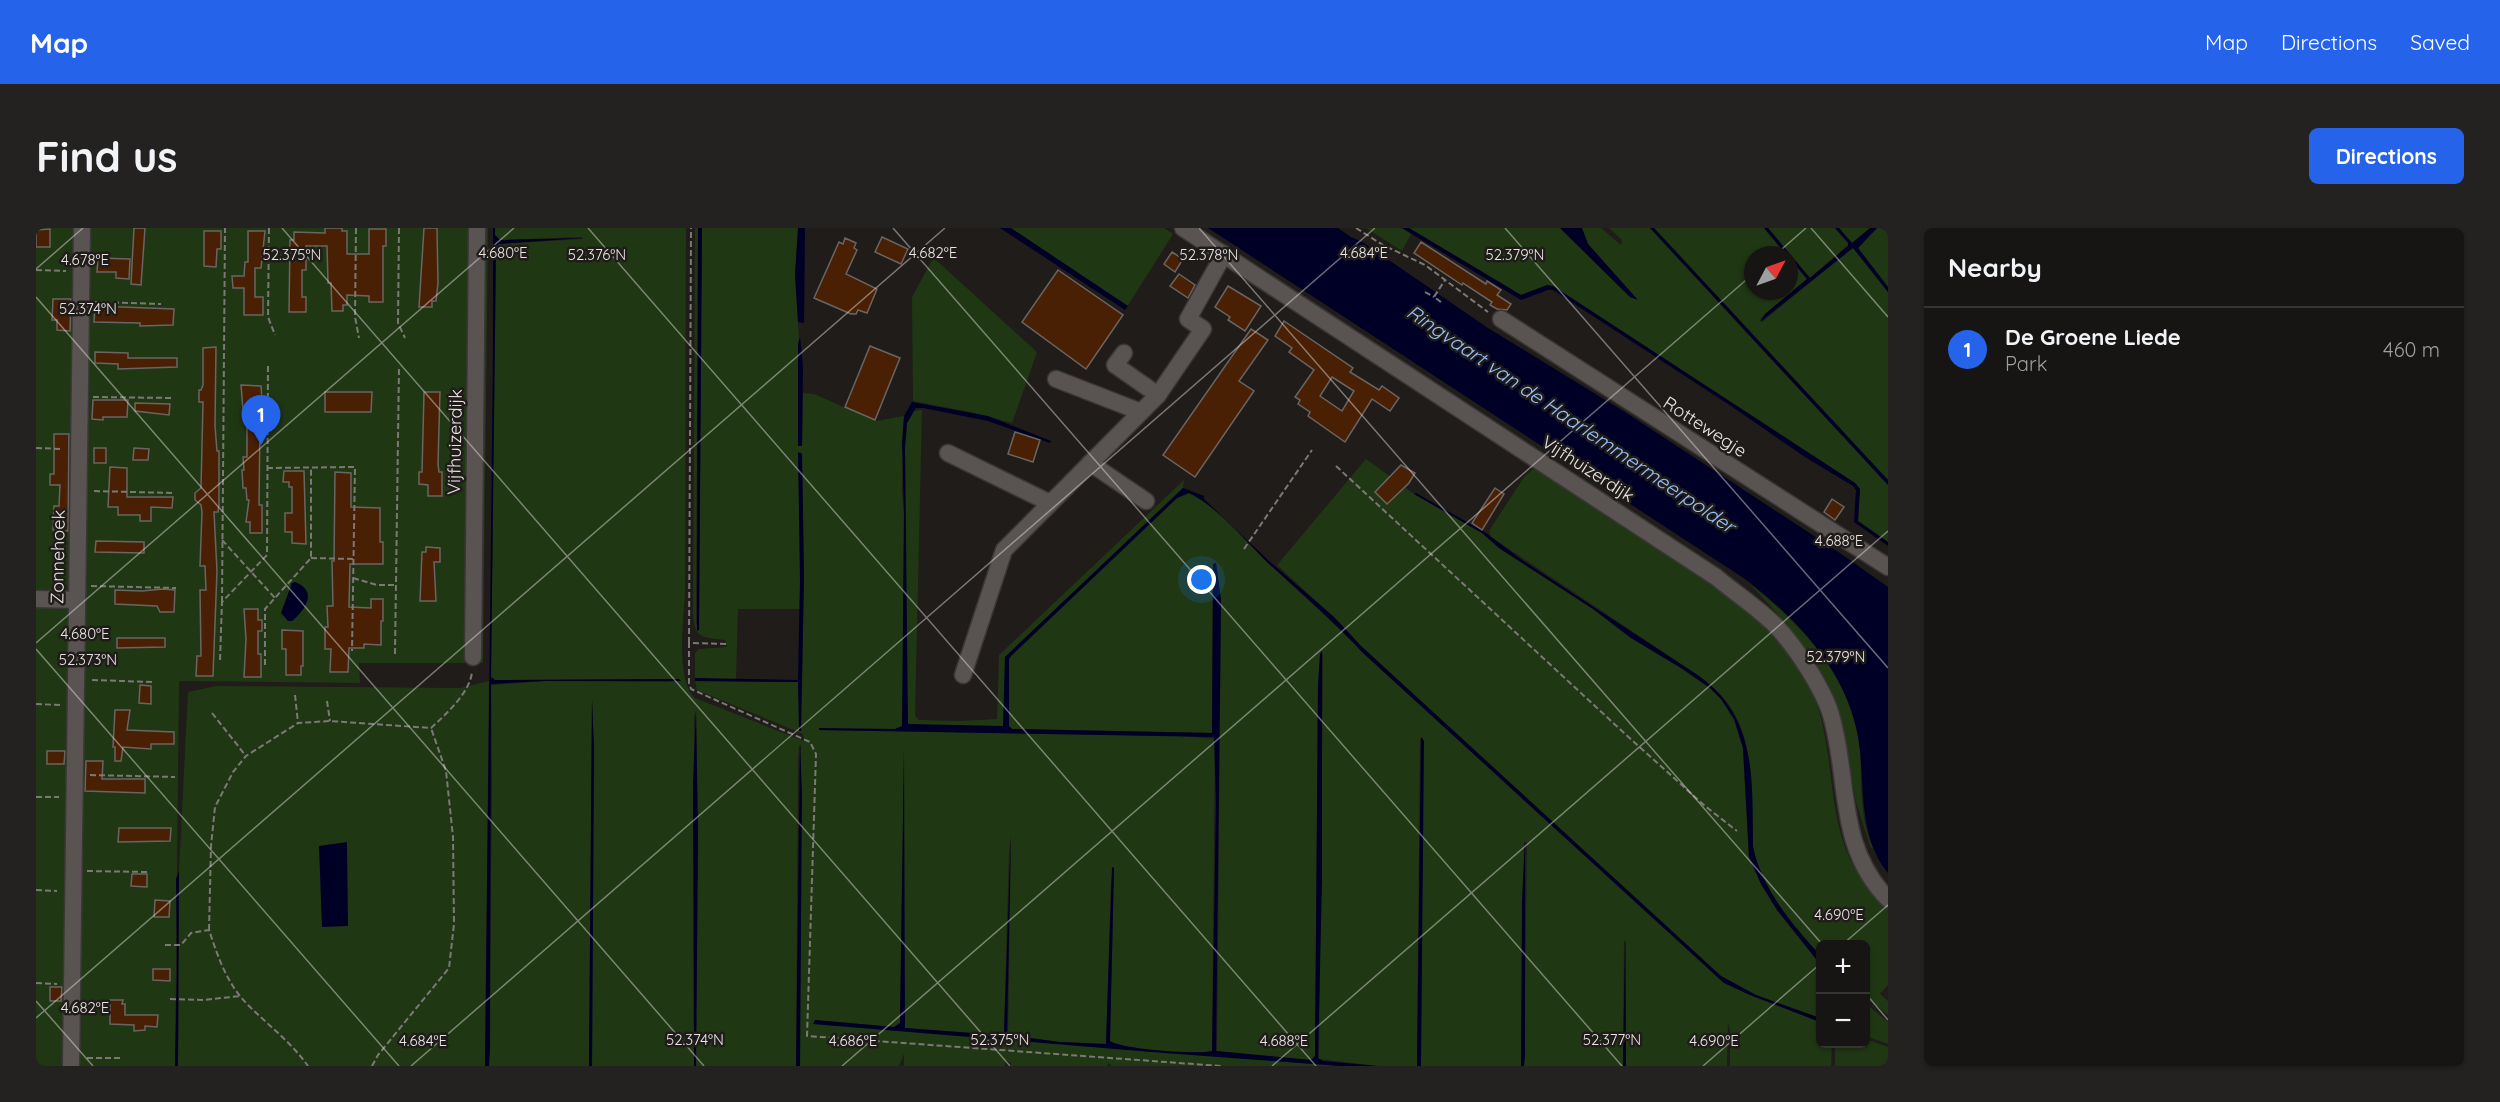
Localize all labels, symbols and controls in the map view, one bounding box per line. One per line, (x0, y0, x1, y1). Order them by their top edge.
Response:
text: Map (30, 25, 88, 60)
text: Map (2205, 29, 2248, 55)
text: Directions (2281, 29, 2377, 55)
text: Saved (2410, 29, 2470, 55)
button: Directions (2309, 128, 2464, 184)
text: Find us (36, 130, 178, 183)
text: 4.680°E (478, 243, 528, 262)
text: 4.682°E (909, 243, 957, 262)
text: 4.684°E (1340, 243, 1388, 262)
text: 52.375°N (263, 245, 321, 264)
text: 52.376°N (568, 245, 626, 264)
text: 52.378°N (1180, 245, 1238, 264)
text: 52.379°N (1485, 245, 1545, 264)
north arrow (1744, 246, 1798, 300)
text: 4.678°E (61, 250, 109, 269)
text: Nearby (1948, 251, 2042, 284)
text: 52.374°N (59, 299, 117, 318)
water label: Ringvaart van de Haarlemmermeerpolder (1402, 299, 1742, 540)
text: De Groene Liede (2005, 323, 2181, 351)
text: 1 (1964, 337, 1971, 362)
text: 460 m (2383, 337, 2440, 362)
text: Park (2005, 351, 2047, 376)
street label: Vijfhuizerdijk (442, 389, 467, 495)
street label: Rottewegje (1659, 391, 1751, 462)
pin: 1 (242, 396, 280, 445)
street label: Vijfhuizerdijk (1538, 430, 1639, 507)
street label: Zonnehoek (45, 510, 70, 604)
text: 4.688°E (1815, 531, 1863, 550)
your location (1187, 565, 1216, 594)
text: 4.680°E (60, 624, 110, 643)
text: 52.379°N (1806, 647, 1866, 666)
text: 52.373°N (59, 650, 117, 669)
text: 4.690°E (1814, 905, 1864, 924)
map controls (1816, 940, 1870, 1048)
button: + (1816, 940, 1870, 994)
button: − (1816, 994, 1870, 1048)
text: 4.682°E (61, 998, 109, 1017)
text: 52.374°N (666, 1030, 724, 1049)
text: 52.375°N (971, 1030, 1029, 1049)
text: 52.377°N (1583, 1030, 1641, 1049)
text: 4.684°E (399, 1031, 447, 1050)
text: 4.686°E (829, 1031, 877, 1050)
text: 4.688°E (1260, 1031, 1308, 1050)
text: 4.690°E (1689, 1031, 1739, 1050)

